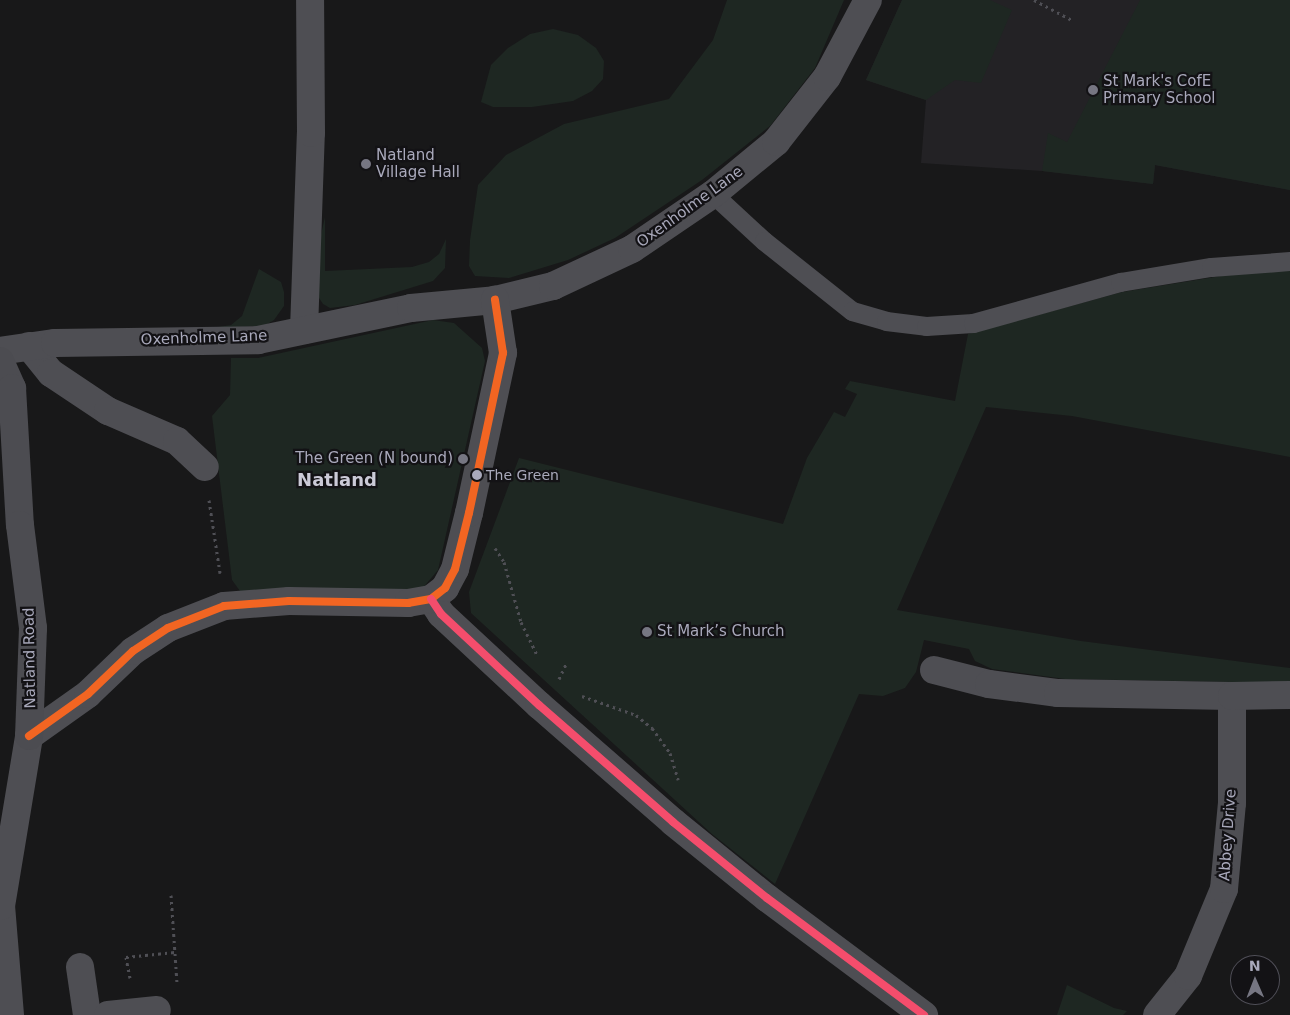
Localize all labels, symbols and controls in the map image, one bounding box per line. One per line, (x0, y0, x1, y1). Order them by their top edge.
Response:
place label: St Mark's CofE Primary School (1103, 72, 1216, 107)
marker: St Mark's CofE Primary School (1087, 84, 1099, 96)
place label: Natland Village Hall (376, 146, 460, 181)
marker: Natland Village Hall (360, 158, 372, 170)
street label: Oxenholme Lane (633, 162, 747, 252)
street label: Oxenholme Lane (140, 327, 268, 349)
place label: The Green (N bound) (295, 450, 453, 468)
marker: The Green (N bound) (457, 453, 469, 465)
place label: The Green (486, 467, 559, 483)
district label: Natland (297, 469, 377, 491)
marker: The Green (472, 470, 482, 480)
street label: Natland Road (20, 607, 40, 709)
place label: St Mark’s Church (657, 623, 785, 641)
marker: St Mark’s Church (641, 626, 653, 638)
street label: Abbey Drive (1216, 788, 1240, 882)
north arrow (1230, 955, 1280, 1005)
text: N (1249, 958, 1261, 974)

